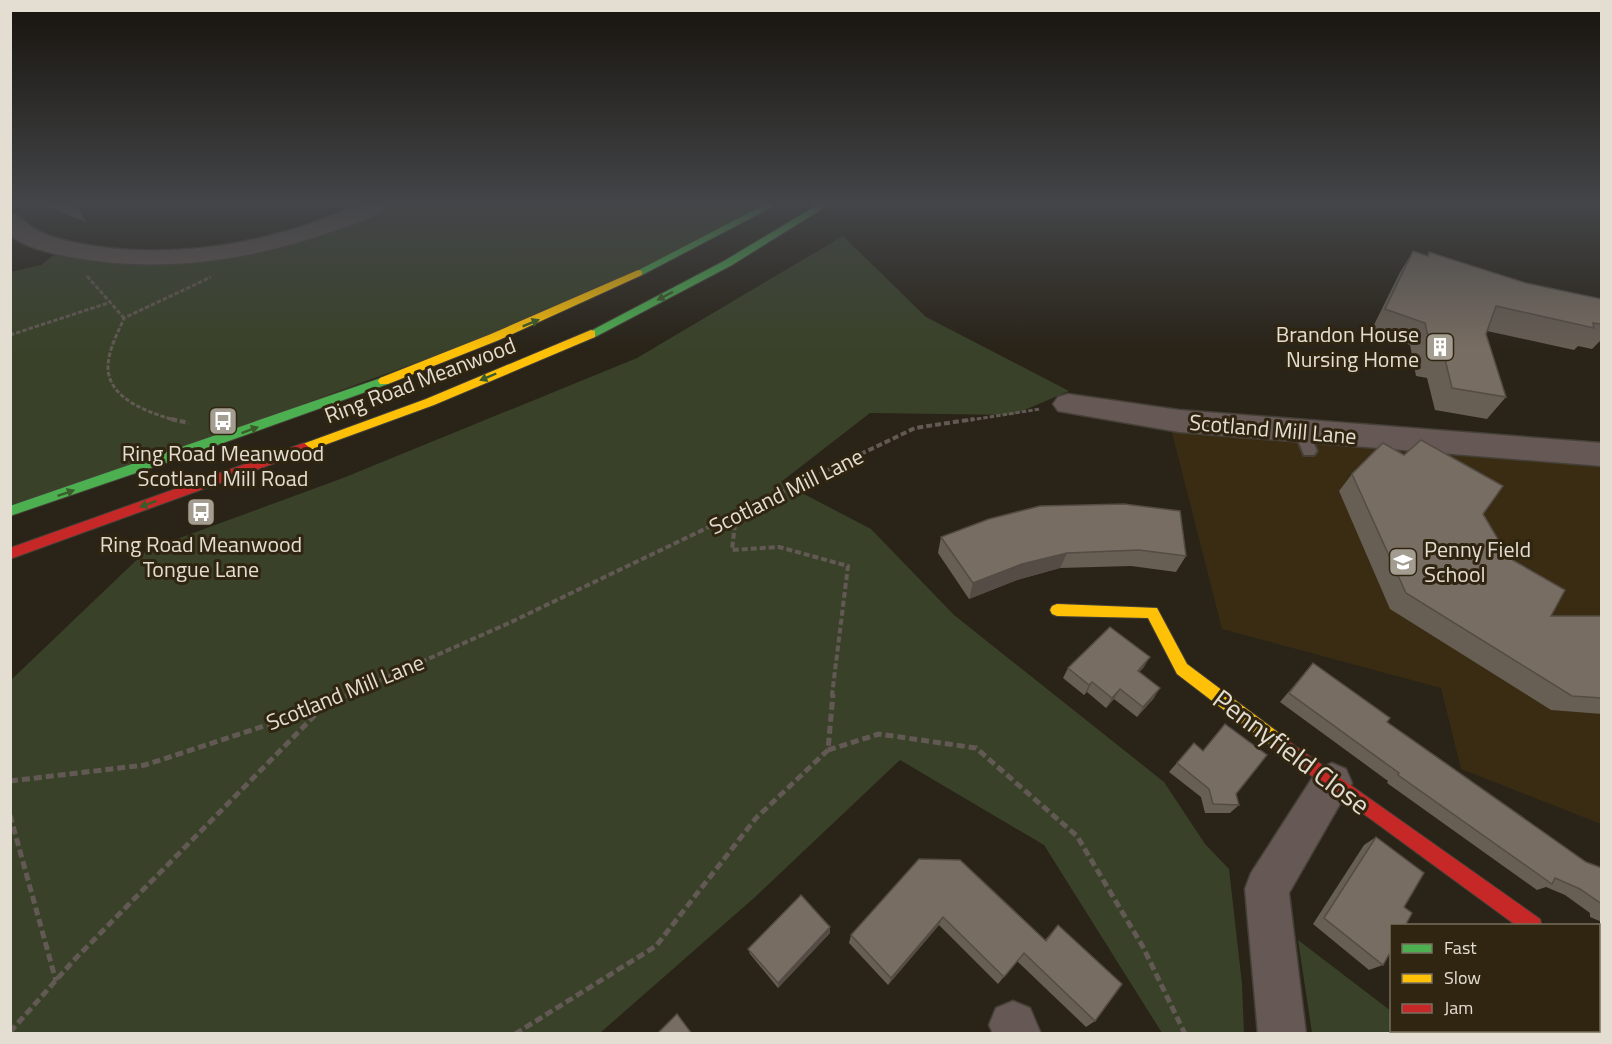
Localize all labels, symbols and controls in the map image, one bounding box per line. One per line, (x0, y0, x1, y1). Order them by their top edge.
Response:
one-way arrow (657, 291, 674, 301)
place label: Brandon House Nursing Home (1276, 317, 1419, 376)
one-way arrow (522, 318, 540, 328)
street label: Ring Road Meanwood (319, 328, 521, 432)
building icon: Brandon House Nursing Home (1424, 331, 1456, 363)
one-way arrow (479, 372, 497, 382)
bus stop icon: Ring Road Meanwood Scotland Mill Road (207, 405, 239, 437)
street label: Scotland Mill Lane (1188, 405, 1358, 453)
one-way arrow (242, 424, 260, 434)
place label: Ring Road Meanwood Scotland Mill Road (122, 436, 324, 495)
street label: Scotland Mill Lane (703, 439, 869, 543)
one-way arrow (57, 487, 75, 497)
bus stop icon: Ring Road Meanwood Tongue Lane (185, 496, 217, 528)
one-way arrow (139, 500, 157, 510)
place label: Ring Road Meanwood Tongue Lane (100, 527, 302, 586)
place label: Penny Field School (1424, 532, 1531, 591)
school or university icon: Penny Field School (1387, 546, 1419, 578)
street label: Scotland Mill Lane (261, 645, 429, 739)
street label: Pennyfield Close (1205, 678, 1379, 824)
legend (1390, 924, 1600, 1032)
text: Fast (1444, 934, 1477, 961)
text: Slow (1444, 964, 1481, 991)
text: Jam (1444, 994, 1473, 1021)

